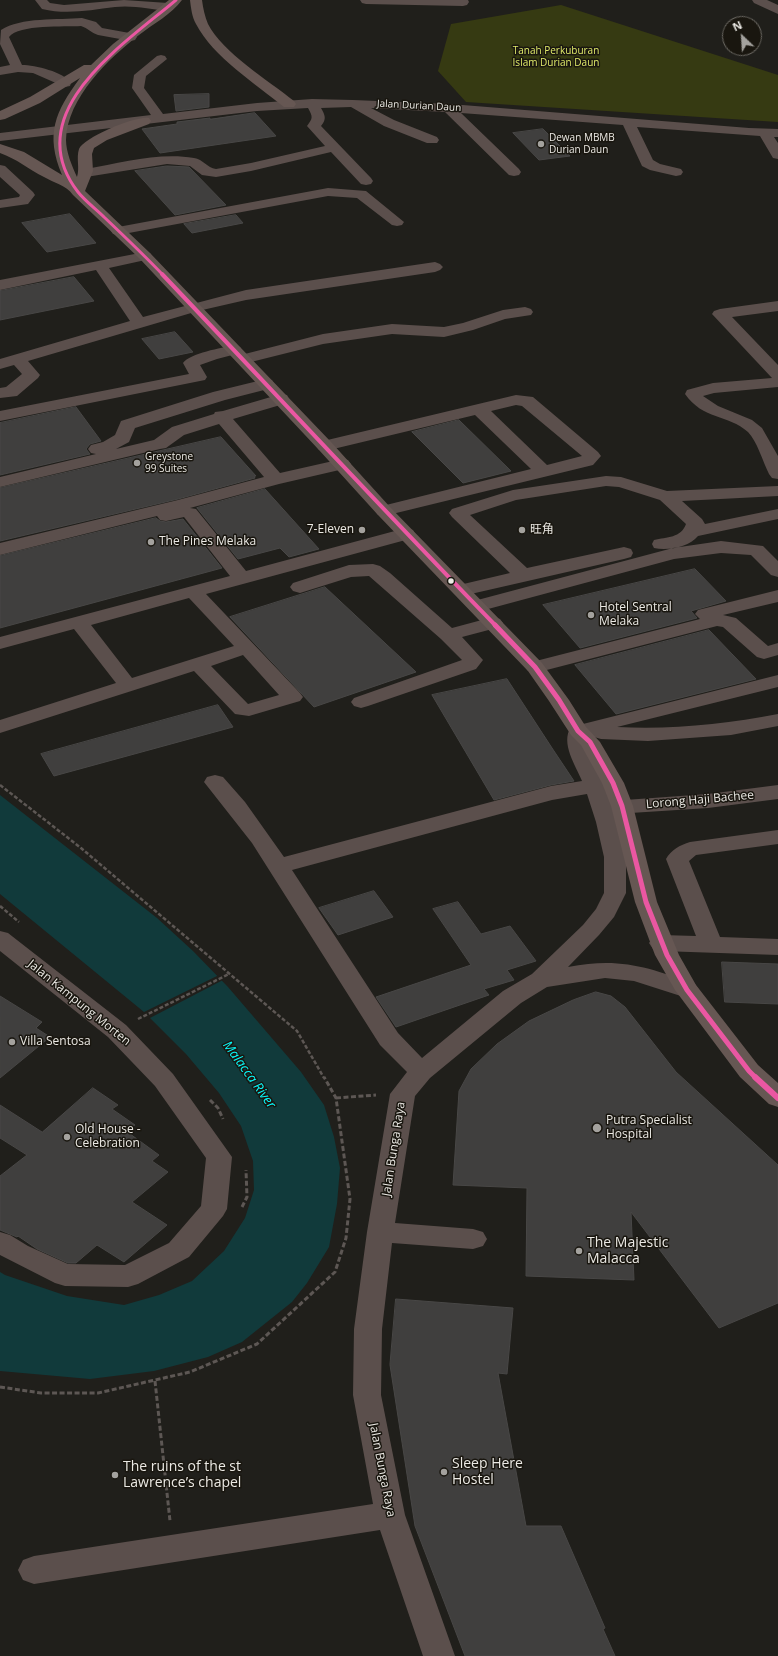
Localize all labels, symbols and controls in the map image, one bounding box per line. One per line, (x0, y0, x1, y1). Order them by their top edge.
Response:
north arrow (722, 16, 762, 56)
text: N (730, 17, 744, 34)
park label: Tanah Perkuburan Islam Durian Daun (513, 45, 599, 68)
street label: Jalan Durian Daun (377, 98, 461, 114)
place label: Dewan MBMB Durian Daun (549, 132, 615, 156)
marker: Dewan MBMB Durian Daun (536, 139, 546, 149)
place label: Greystone 99 Suites (145, 451, 193, 474)
marker: Greystone 99 Suites (132, 458, 142, 468)
place label: 7-Eleven (307, 523, 354, 537)
place label: 旺角 (530, 523, 554, 537)
marker: 7-Eleven (357, 525, 367, 535)
marker: 旺角 (517, 525, 527, 535)
place label: The Pines Melaka (159, 535, 256, 549)
marker: The Pines Melaka (146, 537, 156, 547)
unlabelled marker (446, 576, 456, 586)
place label: Hotel Sentral Melaka (599, 601, 672, 629)
marker: Hotel Sentral Melaka (586, 610, 596, 620)
street label: Lorong Haji Bachee (645, 788, 755, 812)
street label: Jalan Kampung Morten (25, 957, 133, 1049)
place label: Villa Sentosa (20, 1035, 91, 1049)
marker: Villa Sentosa (7, 1037, 17, 1047)
water label: Malacca River (219, 1038, 279, 1112)
street label: Jalan Bunga Raya (379, 1101, 409, 1197)
place label: Putra Specialist Hospital (606, 1114, 692, 1142)
marker: Putra Specialist Hospital (591, 1122, 603, 1134)
place label: Old House - Celebration (75, 1123, 141, 1151)
marker: Old House - Celebration (62, 1132, 72, 1142)
place label: The Majestic Malacca (587, 1235, 668, 1268)
marker: The Majestic Malacca (574, 1246, 584, 1256)
street label: Jalan Bunga Raya (366, 1422, 398, 1518)
place label: Sleep Here Hostel (452, 1456, 523, 1488)
place label: The ruins of the st Lawrence’s chapel (123, 1459, 241, 1492)
marker: Sleep Here Hostel (439, 1467, 449, 1477)
marker: The ruins of the st Lawrence’s chapel (110, 1470, 120, 1480)

